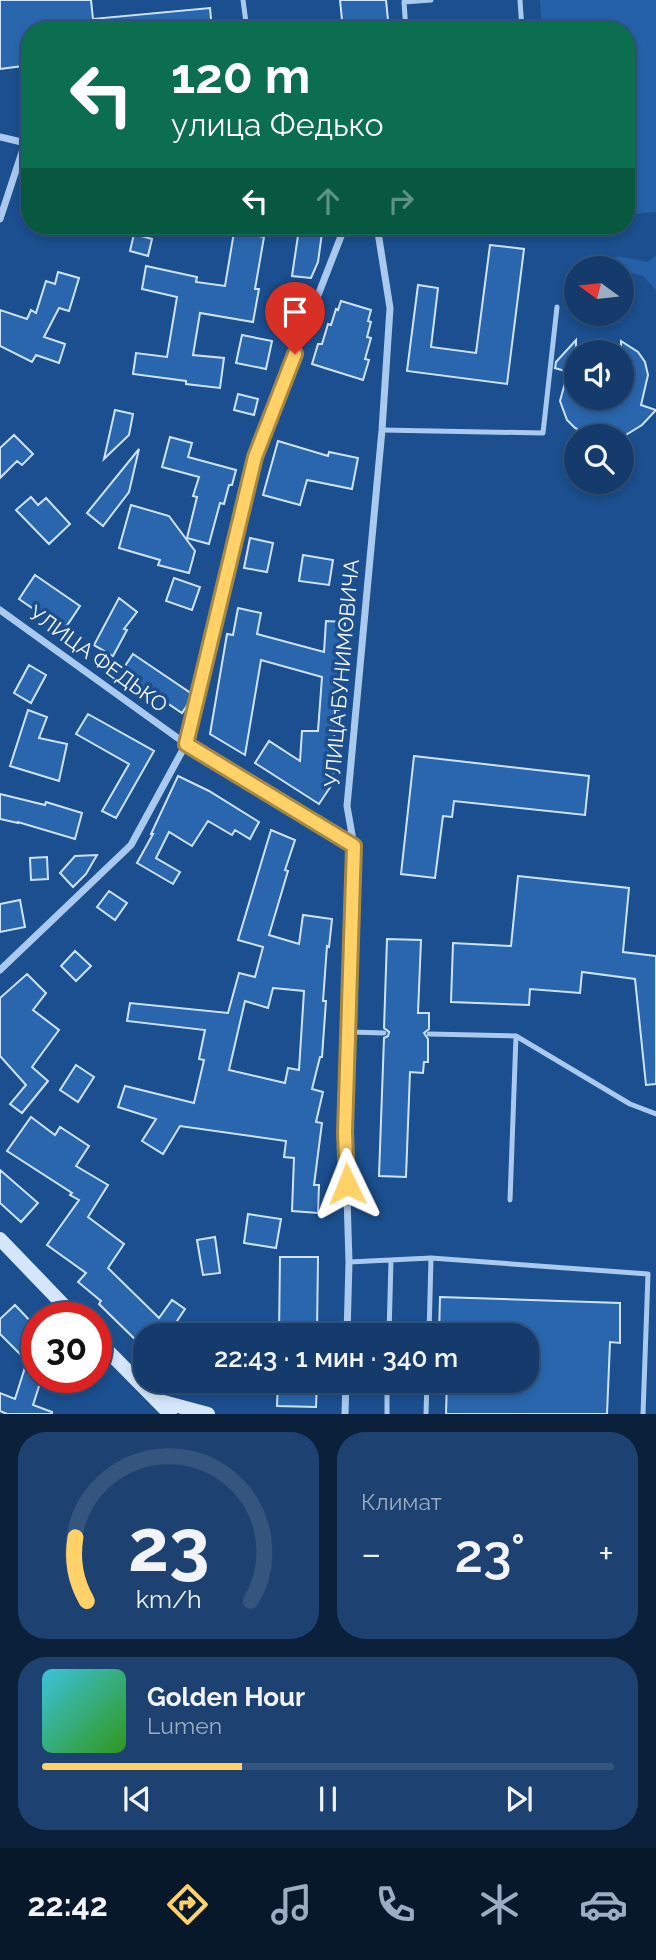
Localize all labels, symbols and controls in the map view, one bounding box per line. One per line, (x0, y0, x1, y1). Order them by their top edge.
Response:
text: 120 m (171, 47, 310, 104)
icon: left (56, 49, 147, 140)
text: улица Федько (171, 106, 383, 143)
icon: left (236, 182, 274, 220)
icon: ahead (309, 182, 347, 220)
icon: right (382, 182, 420, 220)
north arrow (564, 256, 634, 326)
map controls (564, 256, 634, 494)
pin (265, 282, 325, 354)
icon: arrive (276, 293, 314, 331)
button: sound (564, 340, 634, 410)
button: search (564, 424, 634, 494)
street label: УЛИЦА БУНИМОВИЧА (319, 558, 364, 788)
street label: УЛИЦА ФЕДЬКО (24, 600, 172, 717)
position arrow (310, 1147, 384, 1221)
speed limit sign: 30 (21, 1302, 112, 1393)
text: 22:43 · 1 мин · 340 m (214, 1343, 458, 1373)
text: Климат (361, 1488, 442, 1515)
text: 23 (128, 1504, 209, 1589)
text: 23° (455, 1523, 525, 1584)
text: − (361, 1531, 381, 1576)
text: + (598, 1531, 614, 1576)
text: km/h (136, 1584, 201, 1614)
text: Golden Hour (147, 1682, 305, 1712)
text: Lumen (147, 1712, 222, 1739)
icon: previous (118, 1780, 156, 1818)
icon: pause (309, 1780, 347, 1818)
icon: next (500, 1780, 538, 1818)
icon: directions (163, 1880, 212, 1929)
icon: music (267, 1880, 316, 1929)
icon: phone (371, 1880, 420, 1929)
icon: climate (475, 1880, 524, 1929)
icon: car (579, 1880, 628, 1929)
text: 22:42 (28, 1886, 108, 1923)

